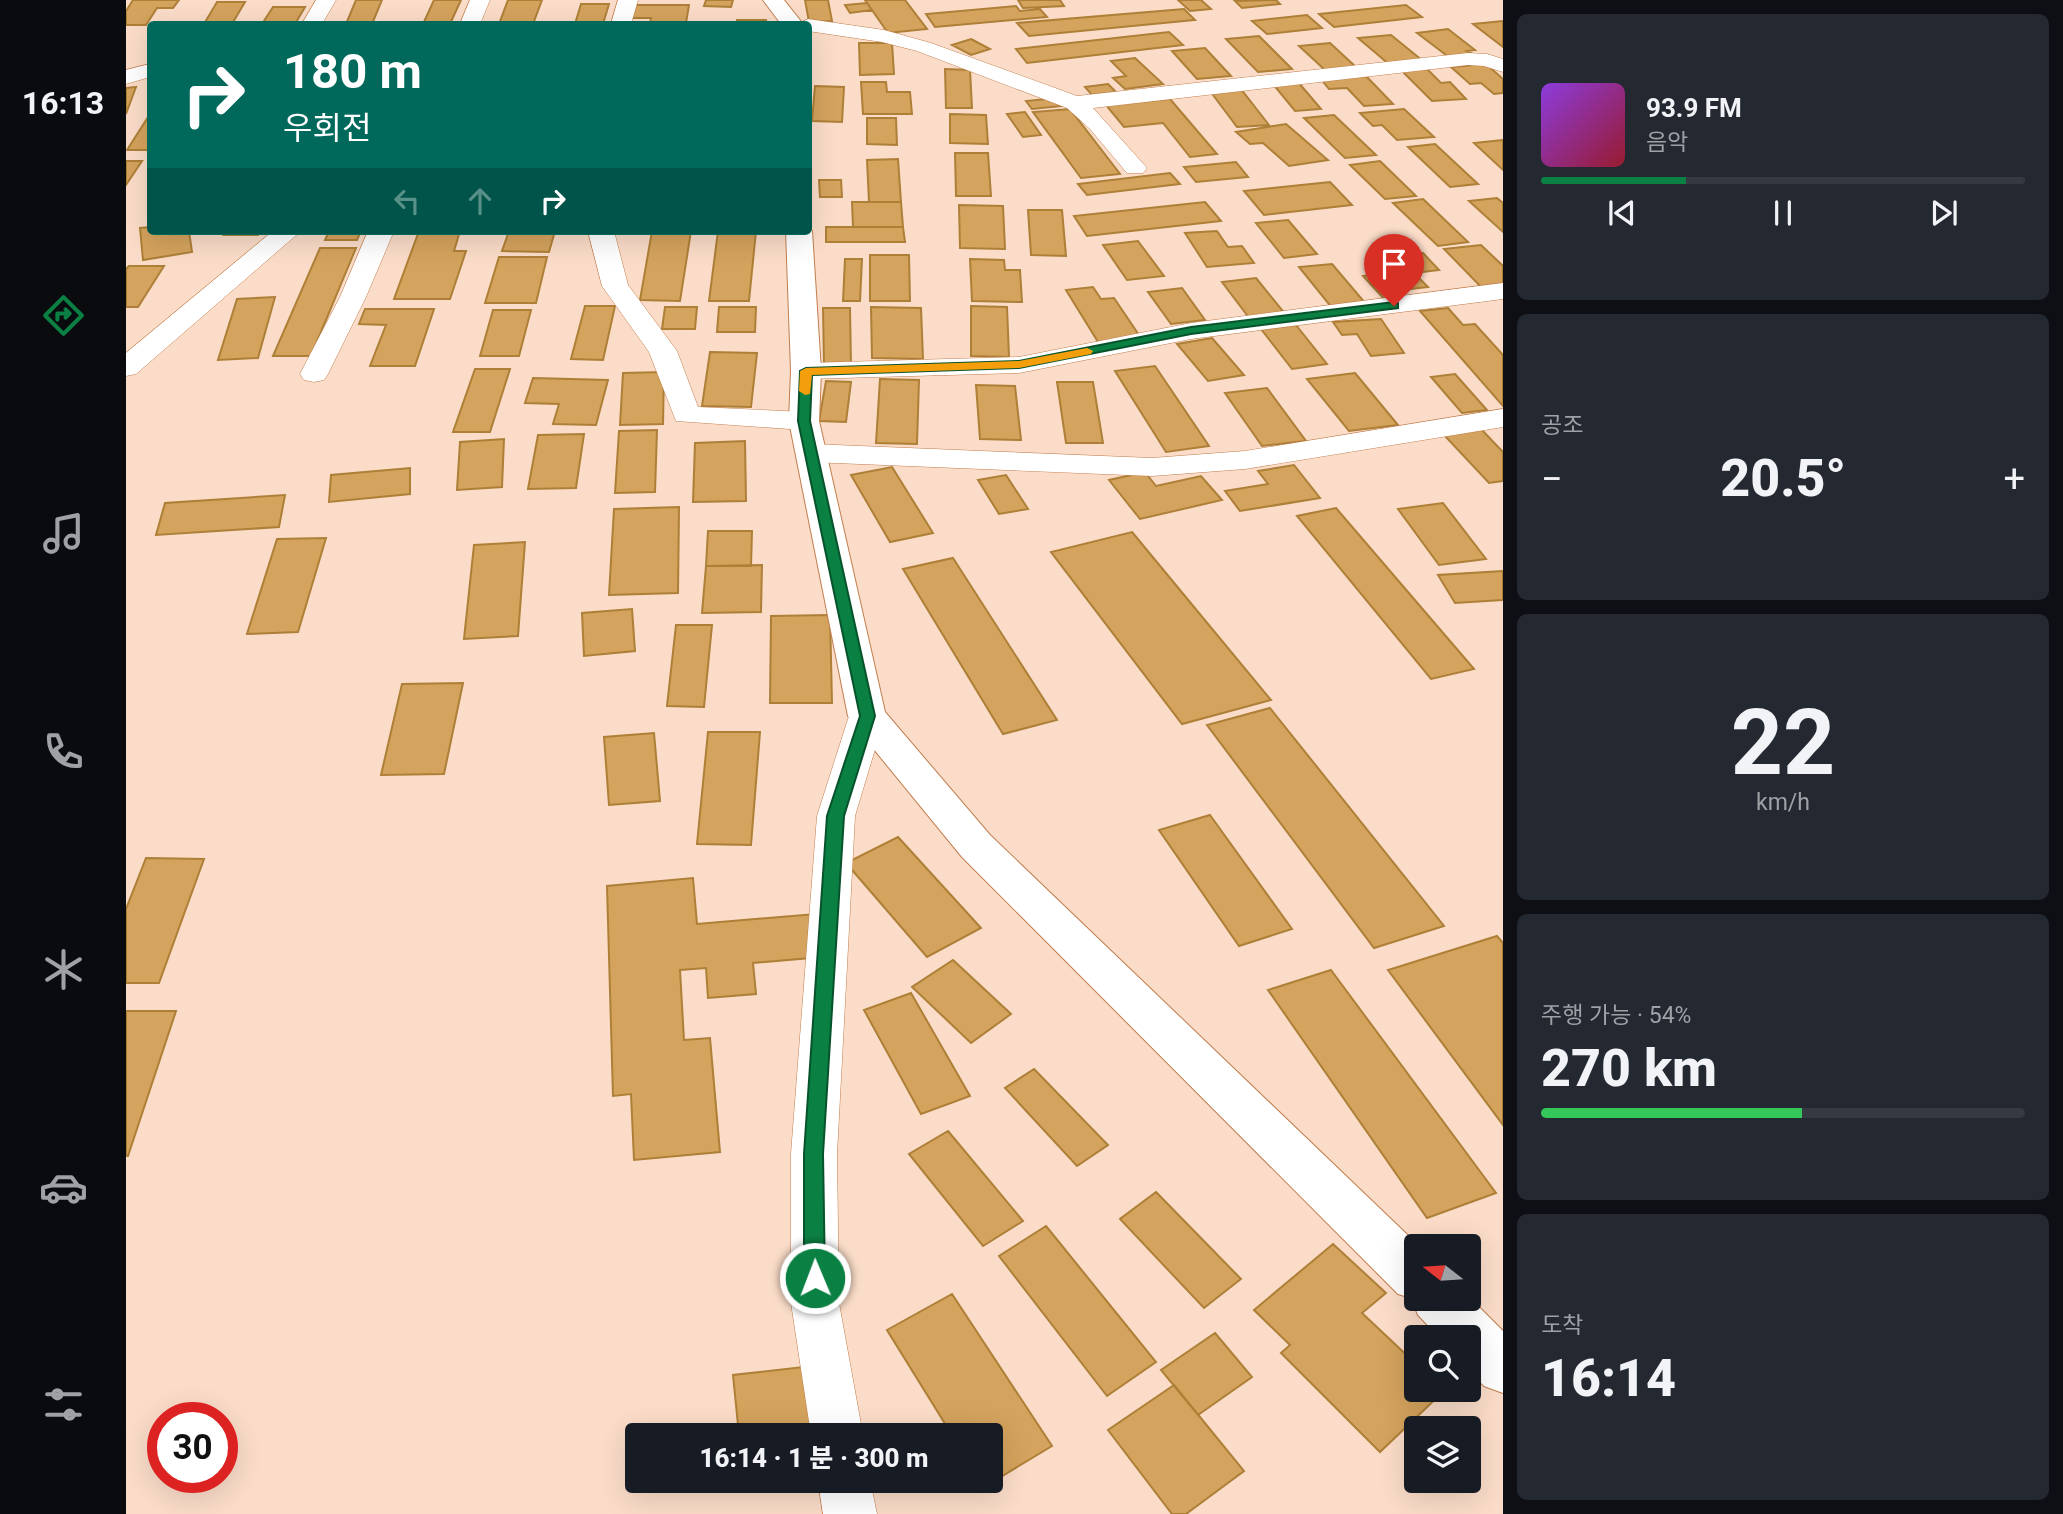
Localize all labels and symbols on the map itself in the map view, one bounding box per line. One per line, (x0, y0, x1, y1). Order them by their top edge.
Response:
pin (1364, 234, 1424, 306)
north arrow (1404, 1234, 1480, 1311)
position arrow (778, 1241, 852, 1315)
speed limit sign: 30 (147, 1402, 238, 1493)

